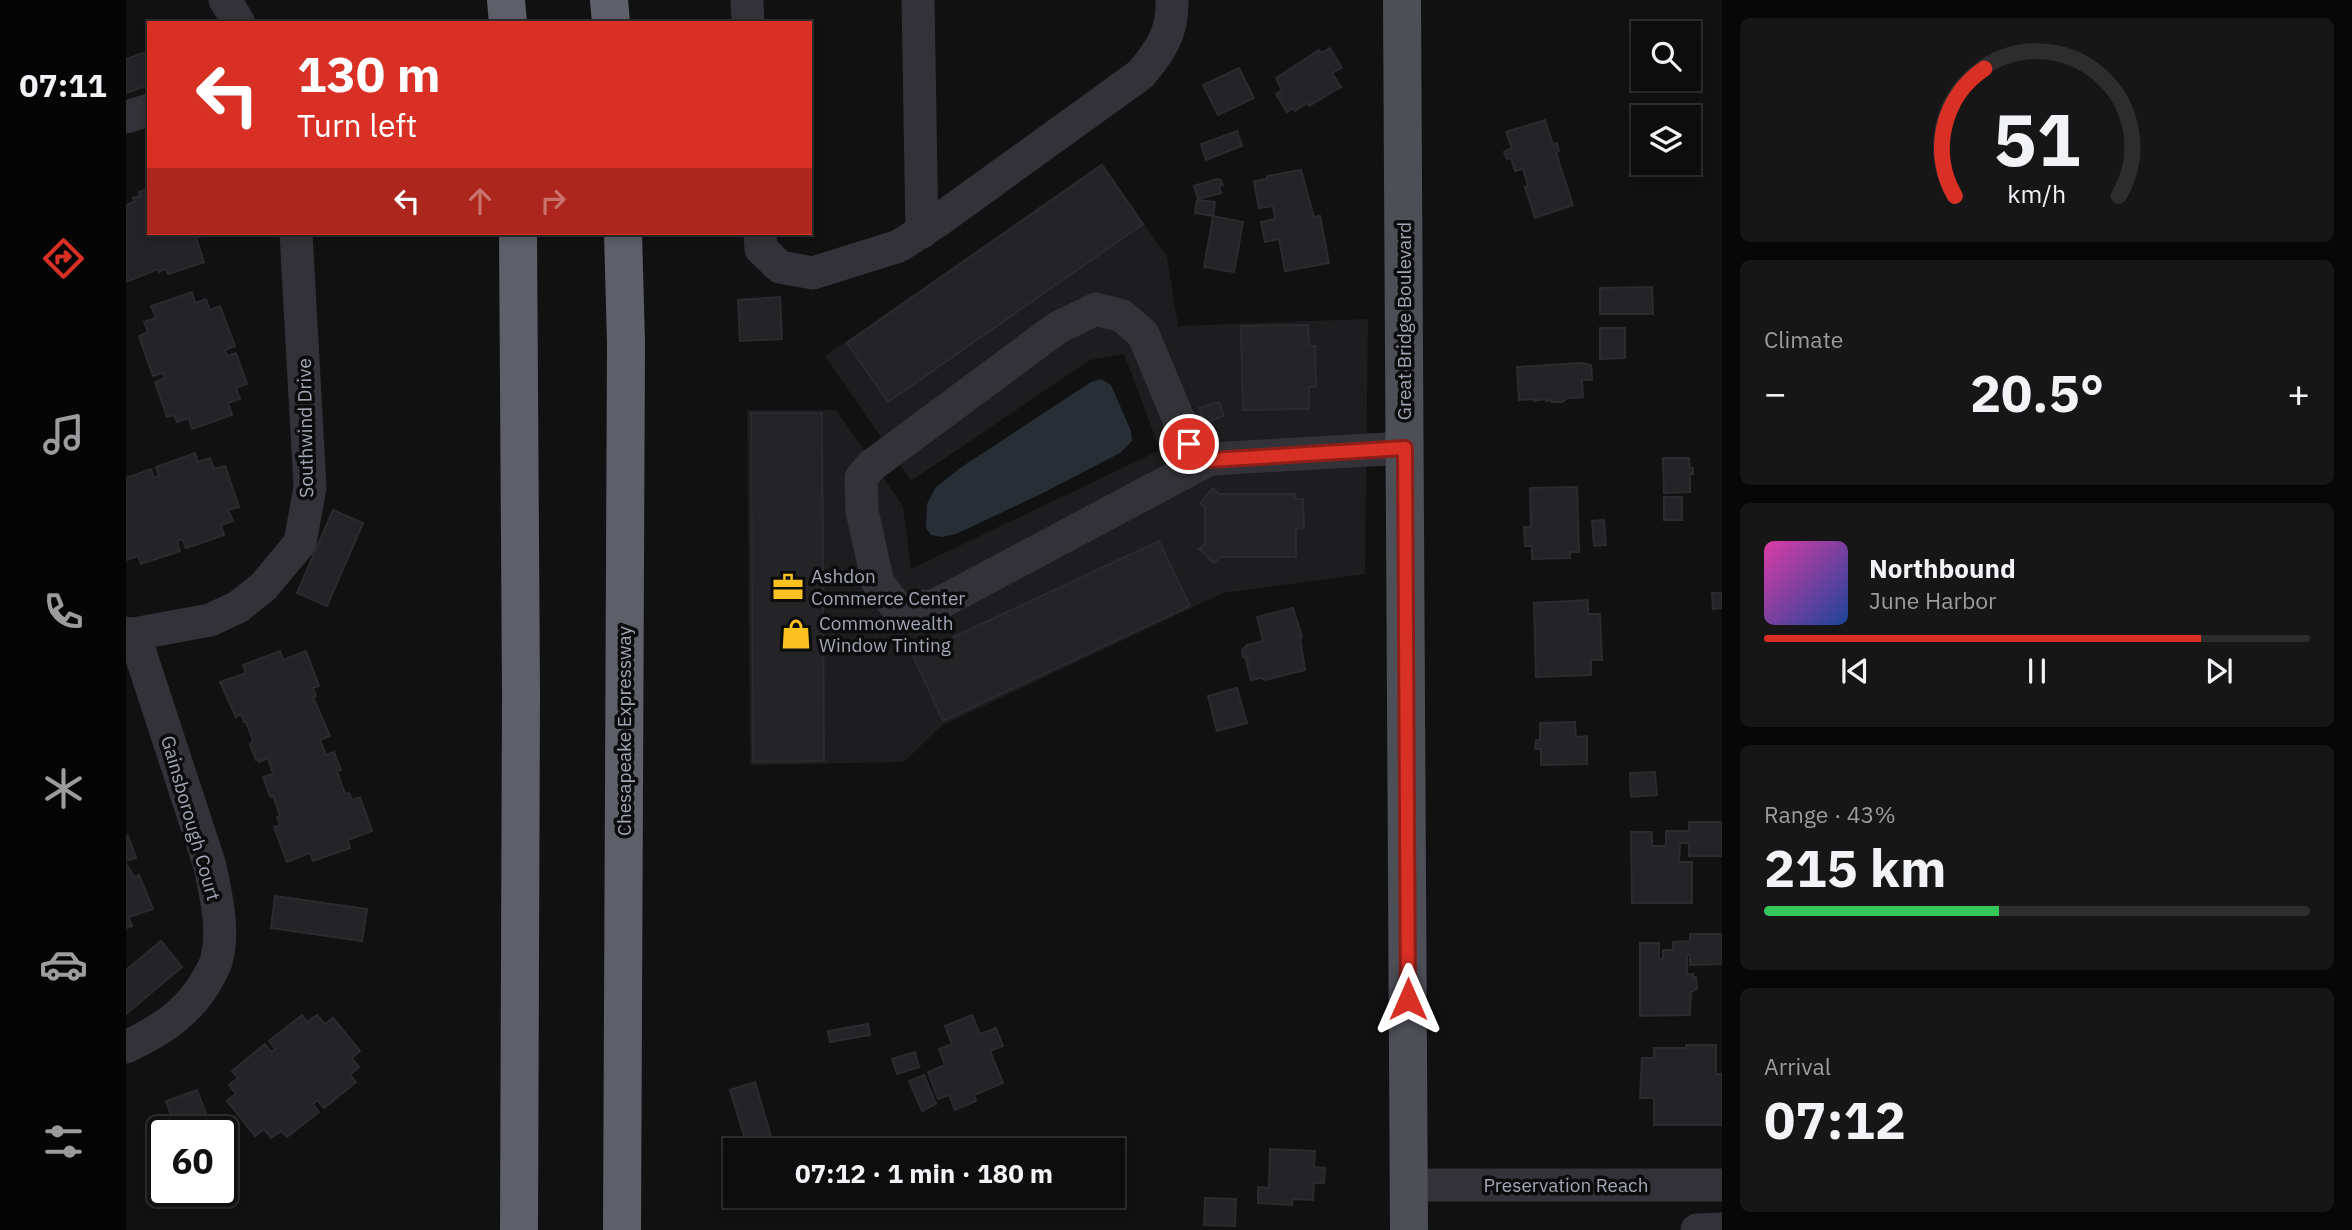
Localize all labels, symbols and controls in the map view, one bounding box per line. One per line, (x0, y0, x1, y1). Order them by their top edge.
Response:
map controls (1631, 21, 1701, 175)
button: search (1631, 21, 1701, 91)
text: 130 m (297, 42, 441, 105)
icon: left (182, 49, 273, 140)
text: 07:11 (19, 64, 107, 106)
text: 51 (1993, 92, 2081, 187)
text: Turn left (297, 104, 417, 146)
button: layers (1631, 105, 1701, 175)
text: km/h (2008, 177, 2066, 210)
icon: left (388, 182, 426, 220)
icon: ahead (461, 182, 499, 220)
icon: right (534, 182, 572, 220)
street label: Great Bridge Boulevard (1392, 222, 1416, 420)
icon: directions (39, 234, 88, 283)
text: Climate (1764, 324, 1843, 354)
street label: Southwind Drive (292, 358, 318, 498)
text: 20.5° (1970, 359, 2104, 426)
text: − (1764, 368, 1787, 417)
text: + (2287, 368, 2310, 417)
icon: music (39, 410, 88, 459)
pin (1159, 414, 1219, 474)
icon: arrive (1170, 425, 1208, 463)
text: Northbound (1869, 551, 2016, 585)
place label: Ashdon Commerce Center (811, 564, 965, 610)
office icon: Ashdon Commerce Center (771, 570, 805, 604)
text: June Harbor (1869, 585, 1997, 615)
icon: phone (39, 587, 88, 636)
place label: Commonwealth Window Tinting (819, 611, 954, 657)
shop icon: Commonwealth Window Tinting (779, 617, 813, 651)
street label: Chesapeake Expressway (612, 626, 636, 836)
icon: previous (1836, 652, 1874, 690)
icon: pause (2018, 652, 2056, 690)
icon: next (2200, 652, 2238, 690)
street label: Gainsborough Court (156, 733, 226, 903)
icon: climate (39, 764, 88, 813)
text: Range · 43% (1764, 799, 1896, 829)
text: 215 km (1764, 834, 1946, 901)
icon: car (39, 940, 88, 989)
position arrow (1371, 962, 1445, 1036)
text: Arrival (1764, 1051, 1831, 1081)
text: 07:12 (1764, 1086, 1906, 1153)
speed limit sign: 60 (147, 1116, 238, 1207)
icon: filters (39, 1117, 88, 1166)
text: 07:12 · 1 min · 180 m (795, 1156, 1053, 1190)
street label: Preservation Reach (1484, 1173, 1648, 1197)

